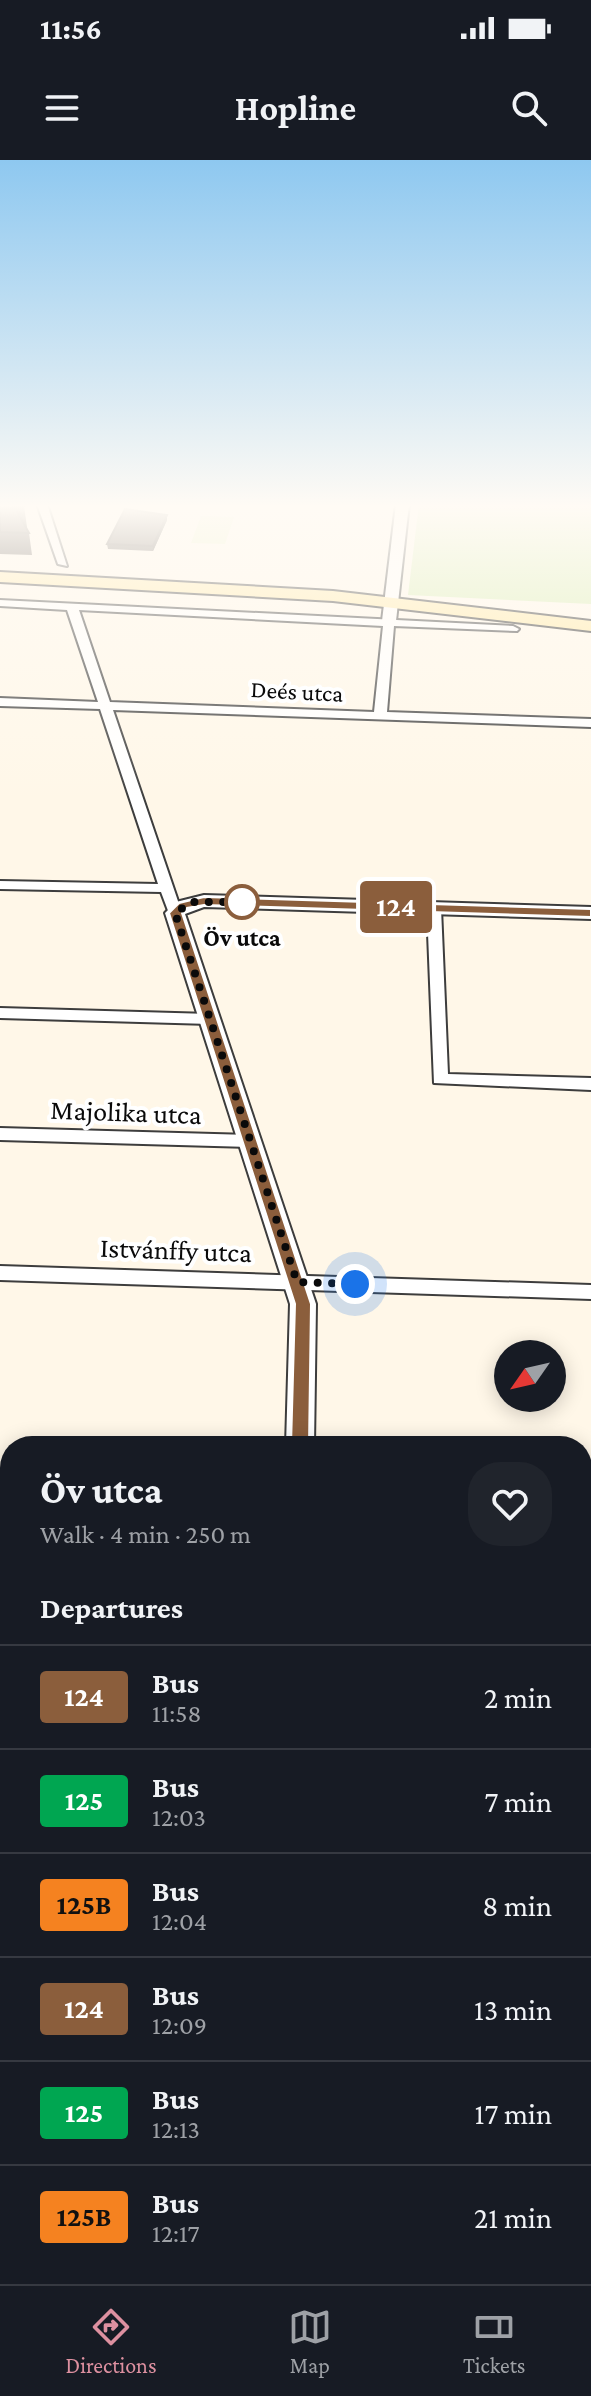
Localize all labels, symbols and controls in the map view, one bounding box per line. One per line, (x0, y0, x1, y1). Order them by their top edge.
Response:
text: 11:56 (40, 12, 102, 45)
icon: menu (40, 86, 84, 130)
icon: search (507, 86, 551, 130)
text: Hopline (235, 88, 356, 128)
street label: Deés utca (250, 675, 344, 707)
line badge: 124 (350, 881, 442, 933)
marker: Öv utca (225, 885, 259, 919)
text: 124 (376, 891, 416, 922)
place label: Öv utca (203, 924, 281, 951)
street label: Majolika utca (50, 1094, 202, 1130)
street label: Istvánffy utca (99, 1232, 253, 1268)
your location (335, 1264, 375, 1304)
north arrow (494, 1340, 566, 1412)
map controls (494, 1340, 566, 1412)
button: heart (468, 1462, 552, 1546)
text: Öv utca (40, 1469, 162, 1511)
text: Walk · 4 min · 250 m (40, 1520, 251, 1549)
text: Departures (40, 1591, 183, 1624)
text: Bus (152, 1666, 199, 1699)
text: 124 (64, 1681, 104, 1712)
text: 2 min (484, 1681, 552, 1714)
text: 11:58 (152, 1699, 201, 1728)
text: Bus (152, 1770, 199, 1803)
text: 125 (65, 1785, 103, 1816)
text: 7 min (484, 1785, 552, 1818)
text: 12:03 (152, 1803, 206, 1832)
text: Bus (152, 1874, 199, 1907)
text: 125B (57, 1889, 111, 1920)
text: 8 min (482, 1889, 552, 1922)
text: 12:04 (152, 1907, 207, 1936)
text: Bus (152, 1978, 199, 2011)
text: 124 (64, 1993, 104, 2024)
text: 13 min (474, 1993, 552, 2026)
text: 12:09 (152, 2011, 207, 2040)
text: Bus (152, 2082, 199, 2115)
text: 125 (65, 2097, 103, 2128)
text: 17 min (475, 2097, 552, 2130)
text: 12:13 (152, 2115, 200, 2144)
text: Bus (152, 2186, 199, 2219)
text: 125B (57, 2201, 111, 2232)
text: 21 min (474, 2201, 552, 2234)
text: 12:17 (152, 2219, 200, 2248)
tab: Directions (66, 2305, 157, 2378)
tab: Map (288, 2305, 332, 2378)
tab: Tickets (463, 2305, 525, 2378)

